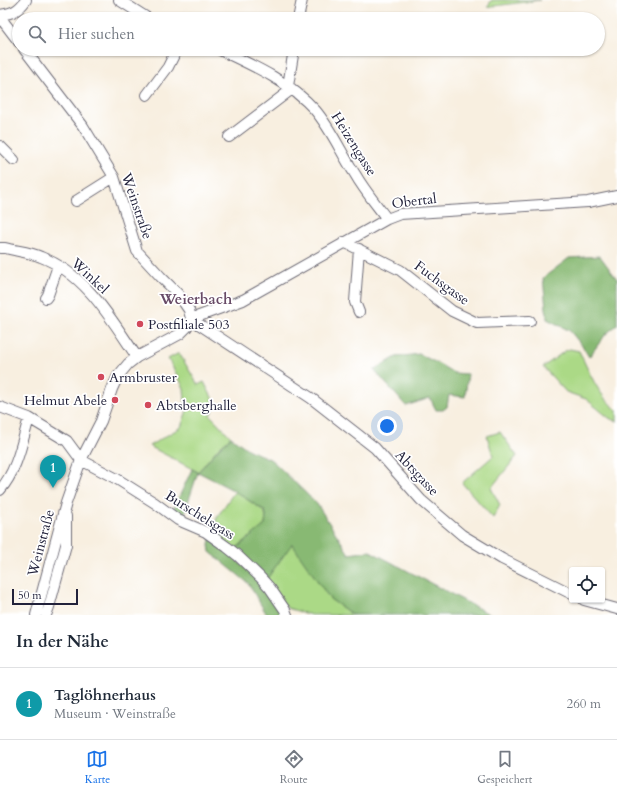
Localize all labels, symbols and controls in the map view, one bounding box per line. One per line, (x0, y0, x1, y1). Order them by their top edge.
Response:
search box (12, 12, 605, 56)
icon: search (26, 23, 48, 45)
text: Hier suchen (58, 24, 135, 44)
street label: Heizengasse (327, 108, 381, 180)
street label: Weinstraße (117, 169, 157, 242)
street label: Obertal (390, 189, 438, 213)
street label: Winkel (66, 253, 113, 299)
street label: Fuchsgasse (411, 256, 473, 310)
district label: Weierbach (159, 289, 233, 309)
place label: Postfiliale 503 (148, 315, 230, 334)
marker: Postfiliale 503 (135, 319, 145, 329)
place label: Armbruster (109, 368, 178, 387)
marker: Armbruster (96, 372, 106, 382)
place label: Helmut Abele (24, 391, 107, 410)
marker: Helmut Abele (110, 395, 120, 405)
place label: Abtsberghalle (156, 396, 237, 415)
marker: Abtsberghalle (143, 400, 153, 410)
your location (377, 416, 397, 436)
street label: Abtsgasse (391, 446, 443, 500)
pin: 1 (40, 455, 66, 488)
street label: Burschelsgass (162, 486, 239, 544)
street label: Weinstraße (23, 507, 59, 580)
map controls (569, 567, 605, 603)
button: locate (569, 567, 605, 603)
scale bar (12, 587, 78, 606)
text: 50 m (18, 588, 42, 603)
text: In der Nähe (16, 630, 109, 653)
text: Taglöhnerhaus (54, 685, 156, 705)
text: 1 (26, 695, 32, 713)
text: 260 m (567, 695, 601, 713)
text: Museum · Weinstraße (54, 705, 176, 723)
tab: Karte (85, 748, 110, 787)
tab: Route (280, 748, 308, 787)
tab: Gespeichert (477, 748, 532, 787)

